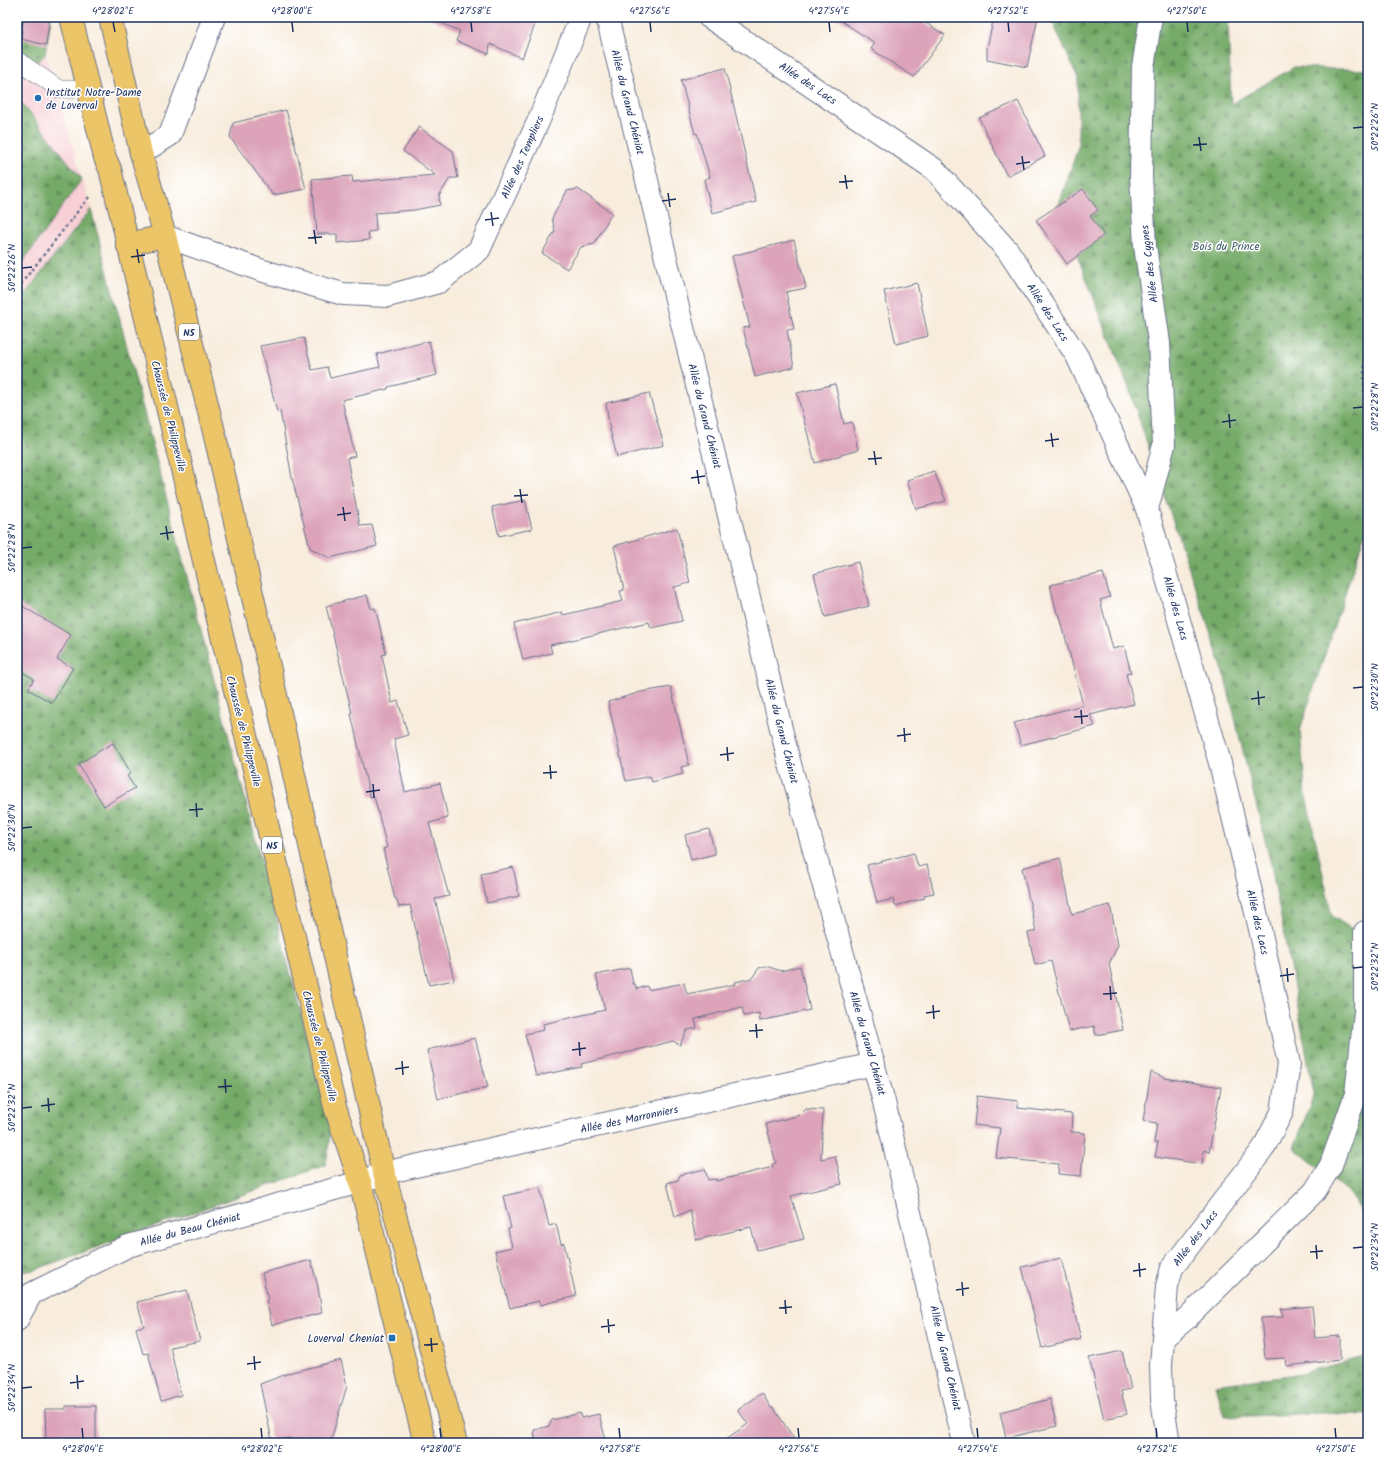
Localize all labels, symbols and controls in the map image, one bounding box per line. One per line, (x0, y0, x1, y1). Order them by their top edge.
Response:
text: 4°28'02"E (92, 3, 135, 19)
text: 4°28'00"E (271, 3, 314, 19)
text: 4°27'58"E (450, 3, 493, 19)
text: 4°27'56"E (630, 3, 672, 19)
text: 4°27'54"E (809, 3, 851, 19)
text: 4°27'52"E (987, 3, 1030, 19)
text: 4°27'50"E (1167, 3, 1208, 19)
street label: Allée du Grand Chéniat (605, 48, 649, 157)
street label: Allée des Lacs (775, 58, 840, 110)
place label: Institut Notre-Dame de Loverval (46, 84, 141, 115)
marker: Institut Notre-Dame de Loverval (33, 93, 43, 103)
text: 50°22'26"N (1367, 103, 1383, 151)
street label: Allée des Templiers (497, 113, 549, 202)
street label: Allée des Cygnes (1136, 224, 1164, 304)
park label: Bois du Prince (1193, 238, 1259, 256)
text: 50°22'26"N (4, 244, 20, 292)
street label: Allée des Lacs (1021, 280, 1073, 346)
road number: N5 (179, 324, 199, 340)
street label: Chaussée de Philippeville (145, 359, 191, 474)
street label: Allée du Grand Chéniat (682, 362, 726, 471)
text: 50°22'28"N (1367, 382, 1383, 431)
text: 50°22'28"N (4, 523, 20, 572)
street label: Allée des Lacs (1157, 574, 1193, 643)
text: 50°22'30"N (1367, 663, 1383, 711)
street label: Chaussée de Philippeville (220, 674, 266, 789)
street label: Allée du Grand Chéniat (759, 677, 803, 786)
text: 50°22'30"N (4, 804, 20, 852)
road number: N5 (262, 837, 282, 853)
street label: Allée des Lacs (1241, 888, 1273, 957)
text: 50°22'32"N (1367, 943, 1383, 991)
street label: Chaussée de Philippeville (296, 989, 342, 1104)
street label: Allée du Grand Chéniat (844, 989, 891, 1098)
text: 50°22'32"N (4, 1084, 20, 1132)
street label: Allée des Marronniers (579, 1101, 680, 1139)
street label: Allée des Lacs (1169, 1206, 1223, 1271)
street label: Allée du Beau Chéniat (138, 1208, 243, 1252)
text: 50°22'34"N (1367, 1223, 1383, 1271)
street label: Allée du Grand Chéniat (924, 1304, 966, 1414)
place label: Loverval Cheniat (308, 1330, 385, 1348)
marker: Loverval Cheniat (387, 1333, 397, 1343)
text: 50°22'34"N (4, 1364, 20, 1412)
text: 4°28'04"E (62, 1441, 105, 1457)
text: 4°28'02"E (241, 1441, 284, 1457)
text: 4°28'00"E (420, 1441, 463, 1457)
text: 4°27'58"E (599, 1441, 642, 1457)
text: 4°27'56"E (779, 1441, 821, 1457)
text: 4°27'54"E (958, 1441, 1000, 1457)
text: 4°27'52"E (1136, 1441, 1179, 1457)
text: 4°27'50"E (1316, 1441, 1357, 1457)

